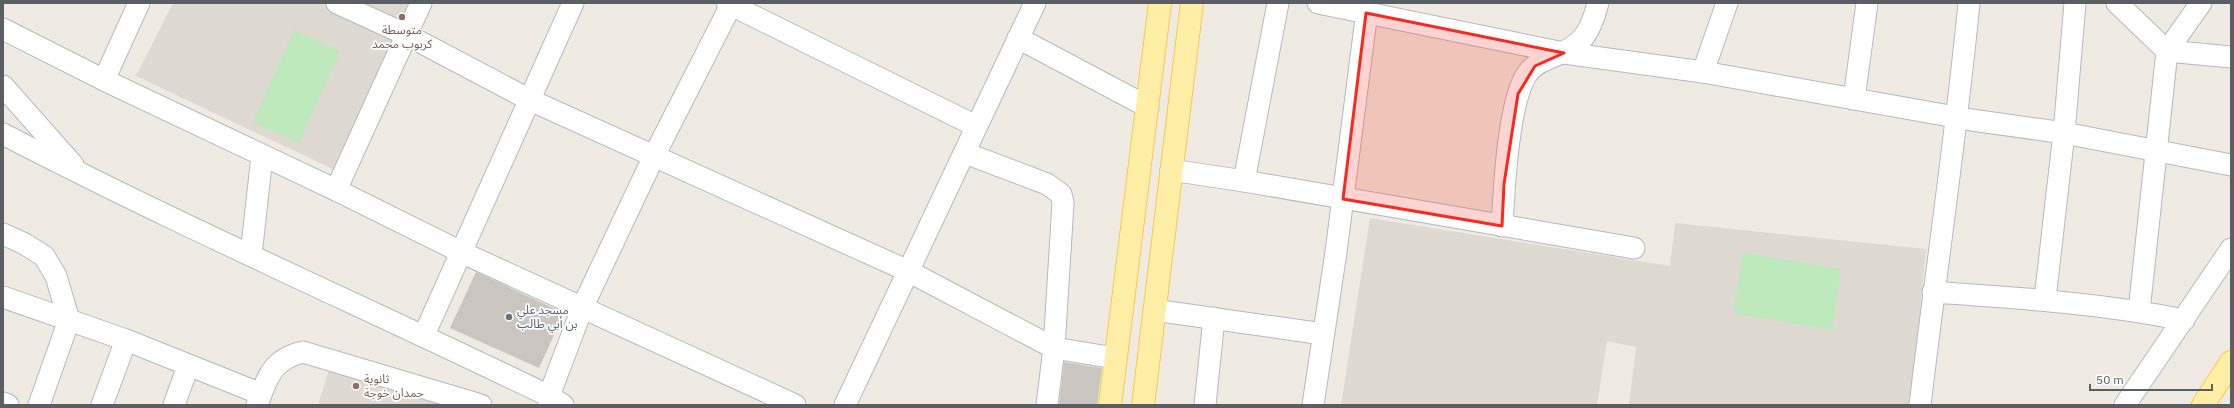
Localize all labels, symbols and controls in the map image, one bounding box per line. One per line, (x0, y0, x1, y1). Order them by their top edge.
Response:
marker: متوسطة كربوب محمد (397, 12, 407, 22)
place label: متوسطة كربوب محمد (372, 22, 433, 51)
place label: مسجد علي بن أبي طالب (517, 302, 577, 334)
marker: مسجد علي بن أبي طالب (504, 312, 514, 322)
scale bar (2090, 366, 2212, 392)
place label: ثانوية حمدان خوجة (364, 371, 424, 400)
text: 50 m (2096, 372, 2124, 387)
marker: ثانوية حمدان خوجة (351, 381, 361, 391)

